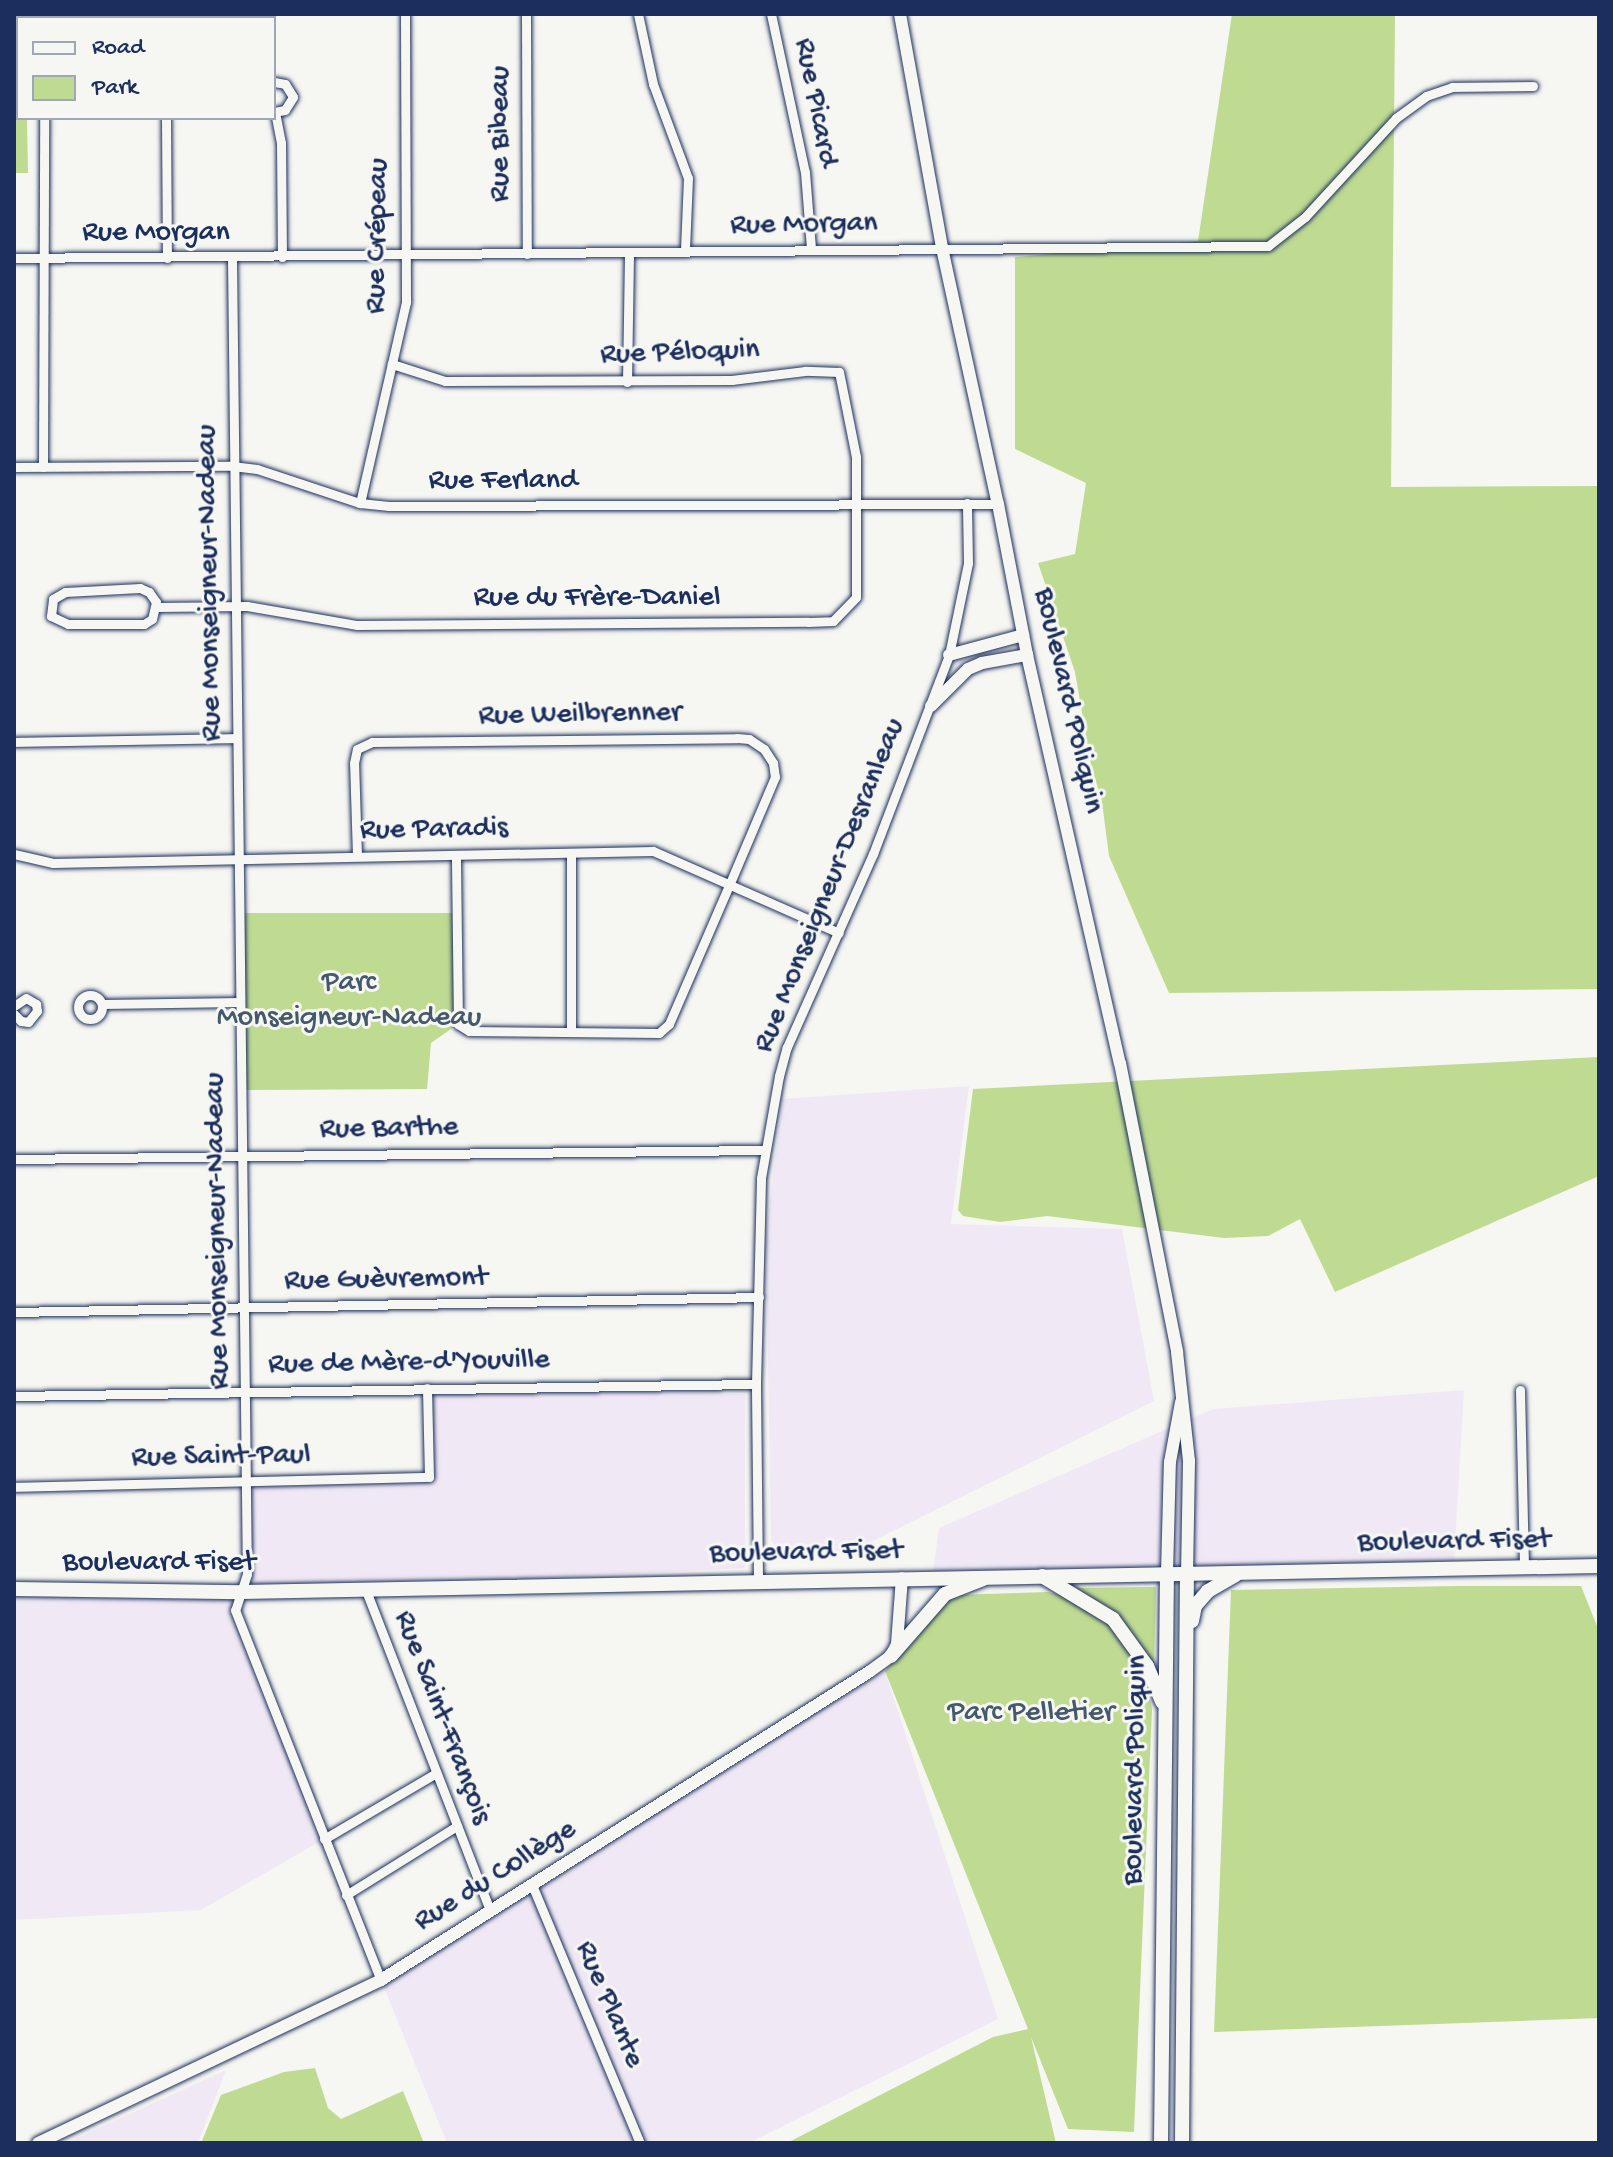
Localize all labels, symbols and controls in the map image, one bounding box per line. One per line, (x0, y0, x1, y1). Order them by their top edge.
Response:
legend (16, 16, 276, 120)
text: Road (92, 34, 144, 63)
street label: Rue Picard (784, 36, 844, 170)
street label: Rue Bibeau (484, 66, 520, 202)
text: Park (92, 74, 138, 103)
street label: Rue Crépeau (360, 158, 398, 314)
street label: Rue Morgan (730, 207, 878, 245)
street label: Rue Morgan (82, 216, 230, 252)
street label: Rue Péloquin (600, 333, 760, 375)
street label: Rue Monseigneur-Nadeau (190, 424, 232, 742)
street label: Rue Ferland (429, 464, 577, 500)
street label: Rue du Frère-Daniel (473, 581, 721, 617)
street label: Boulevard Poliquin (1024, 585, 1110, 817)
street label: Rue Weilbrenner (478, 696, 682, 736)
street label: Rue Monseigneur-Desranleau (747, 714, 915, 1058)
street label: Rue Paradis (360, 812, 508, 850)
park label: Parc Monseigneur-Nadeau (217, 966, 481, 1036)
street label: Rue Monseigneur-Nadeau (198, 1072, 240, 1390)
street label: Rue Barthe (319, 1111, 459, 1149)
street label: Rue Guèvremont (284, 1261, 488, 1301)
street label: Rue de Mère-d'Youville (268, 1344, 550, 1384)
street label: Rue Saint-Paul (131, 1438, 311, 1478)
street label: Boulevard Fiset (1357, 1523, 1551, 1563)
street label: Boulevard Fiset (709, 1534, 903, 1574)
street label: Boulevard Fiset (63, 1546, 255, 1582)
street label: Rue Saint-François (384, 1606, 498, 1830)
street label: Boulevard Poliquin (1117, 1655, 1157, 1885)
park label: Parc Pelletier (948, 1696, 1114, 1732)
street label: Rue du Collège (408, 1813, 584, 1941)
street label: Rue Plante (565, 1936, 651, 2074)

